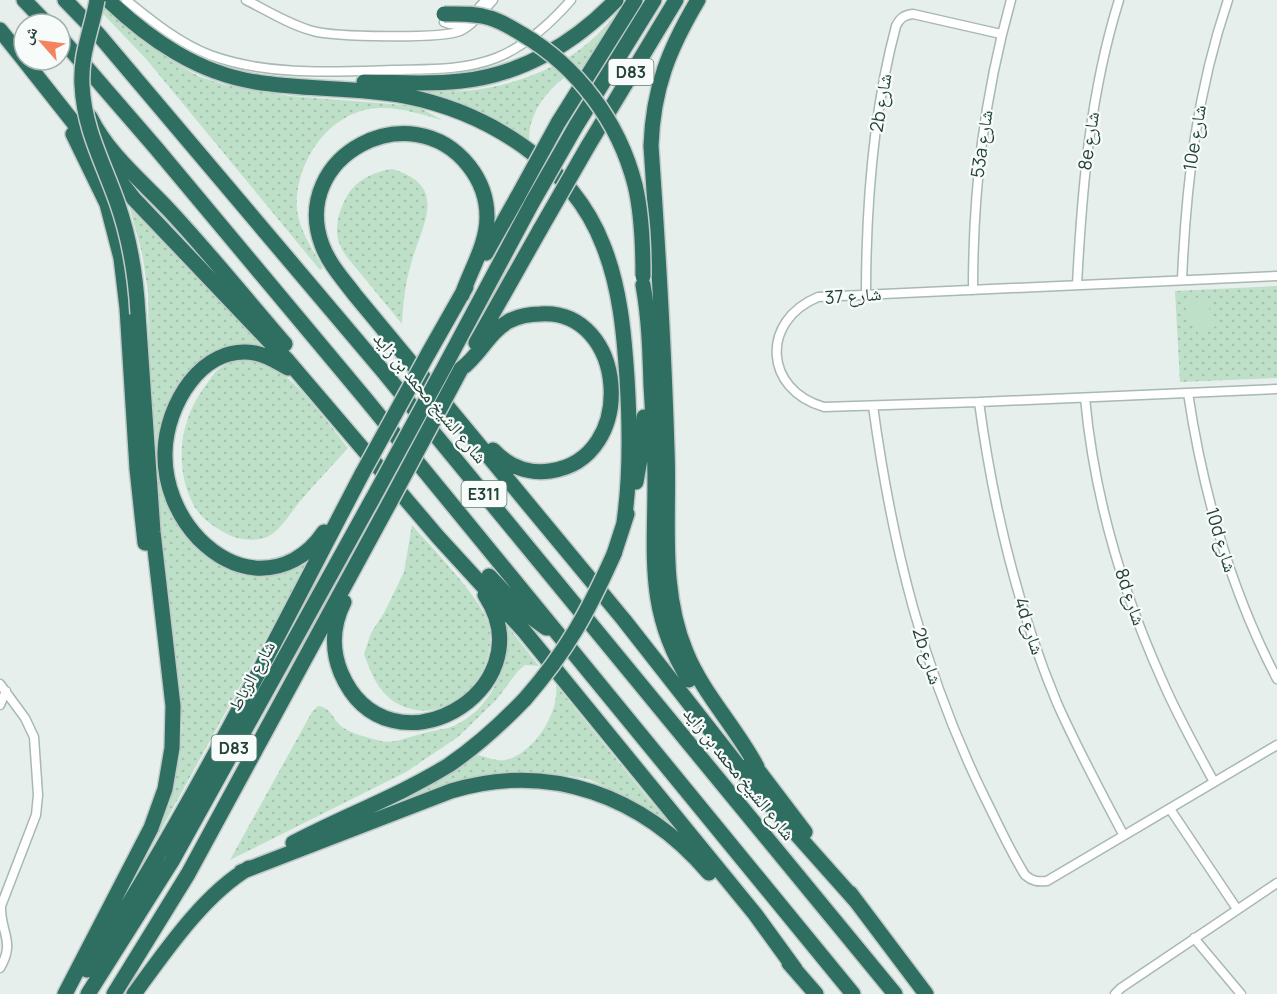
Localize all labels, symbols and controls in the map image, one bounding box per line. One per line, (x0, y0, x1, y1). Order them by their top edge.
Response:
north arrow (12, 12, 72, 72)
text: ش (15, 22, 42, 48)
road number: D83 (608, 59, 654, 85)
street label: 2b شارع (864, 72, 896, 134)
street label: 10e شارع (1177, 103, 1211, 172)
street label: 53a شارع (964, 108, 998, 179)
street label: 8e شارع (1072, 110, 1104, 172)
street label: شارع 37 (824, 281, 882, 309)
street label: شارع الشيخ محمد بن زايد (368, 327, 493, 469)
road number: E311 (462, 481, 506, 507)
street label: 10d شارع (1201, 504, 1243, 575)
street label: 8d شارع (1110, 565, 1152, 628)
street label: 4d شارع (1009, 594, 1050, 658)
street label: 2b شارع (907, 624, 948, 687)
street label: شارع الرباط (222, 636, 280, 715)
street label: شارع الشيخ محمد بن زايد (678, 702, 801, 846)
road number: D83 (212, 735, 256, 761)

